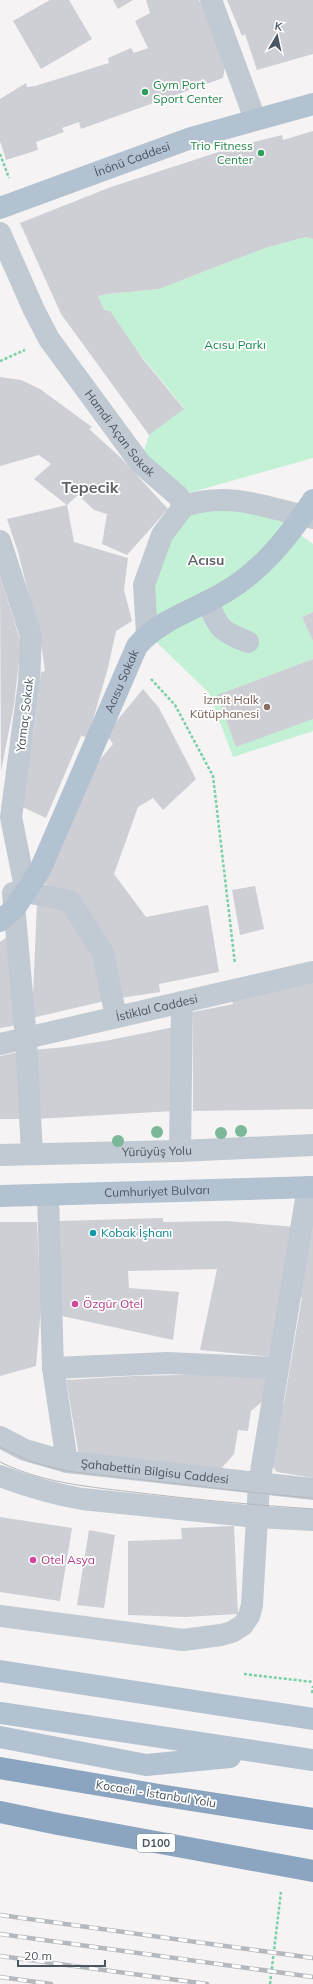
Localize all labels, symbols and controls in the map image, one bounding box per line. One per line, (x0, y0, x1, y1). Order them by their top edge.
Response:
north arrow (257, 16, 297, 56)
text: K (274, 19, 284, 34)
place label: Gym Port Sport Center (153, 77, 224, 106)
marker: Gym Port Sport Center (140, 87, 150, 97)
street label: İnönü Caddesi (92, 138, 172, 180)
place label: Trio Fitness Center (190, 138, 254, 167)
marker: Trio Fitness Center (256, 148, 266, 158)
park label: Acısu Parkı (204, 337, 266, 352)
street label: Hamdi Açan Sokak (82, 387, 159, 480)
district label: Tepecik (61, 477, 120, 497)
district label: Acısu (188, 551, 224, 569)
street label: Acısu Sokak (101, 646, 142, 715)
street label: Yamaç Sokak (12, 676, 37, 754)
place label: İzmit Halk Kütüphanesi (190, 692, 260, 721)
marker: İzmit Halk Kütüphanesi (262, 702, 272, 712)
street label: İstiklal Caddesi (115, 991, 199, 1024)
street label: Yürüyüş Yolu (121, 1142, 192, 1159)
street label: Cumhuriyet Bulvarı (104, 1182, 210, 1200)
place label: Kobak İşhanı (101, 1225, 172, 1240)
marker: Kobak İşhanı (88, 1228, 98, 1238)
place label: Özgür Otel (83, 1296, 143, 1311)
marker: Özgür Otel (70, 1299, 80, 1309)
street label: Şahabettin Bilgisu Caddesi (80, 1456, 230, 1487)
place label: Otel Asya (41, 1552, 95, 1567)
marker: Otel Asya (28, 1555, 38, 1565)
street label: Kocaeli - İstanbul Yolu (95, 1777, 217, 1810)
road number: D100 (137, 1834, 175, 1852)
scale bar (18, 1942, 105, 1968)
text: 20 m (24, 1948, 52, 1963)

